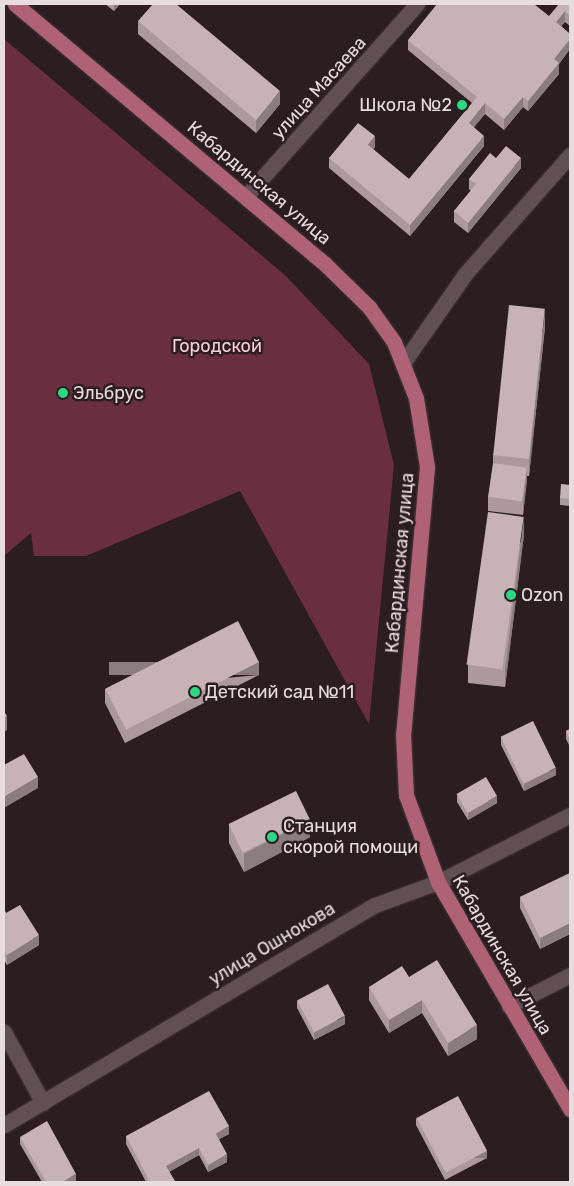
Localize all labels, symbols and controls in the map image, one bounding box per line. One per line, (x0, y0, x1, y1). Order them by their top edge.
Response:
street label: улица Масаева (267, 32, 371, 144)
place label: Школа №2 (359, 94, 452, 116)
marker: Школа №2 (456, 99, 468, 111)
street label: Кабардинская улица (183, 117, 335, 249)
park label: Городской (172, 335, 262, 357)
place label: Эльбрус (73, 382, 144, 404)
marker: Эльбрус (57, 387, 69, 399)
street label: Кабардинская улица (381, 472, 419, 654)
place label: Ozon (521, 584, 563, 606)
marker: Ozon (505, 589, 517, 601)
place label: Детский сад №11 (205, 681, 354, 703)
marker: Детский сад №11 (189, 686, 201, 698)
place label: Станция скорой помощи (283, 816, 418, 859)
marker: Станция скорой помощи (265, 830, 279, 844)
street label: Кабардинская улица (447, 871, 557, 1039)
street label: улица Ошнокова (205, 898, 339, 990)

